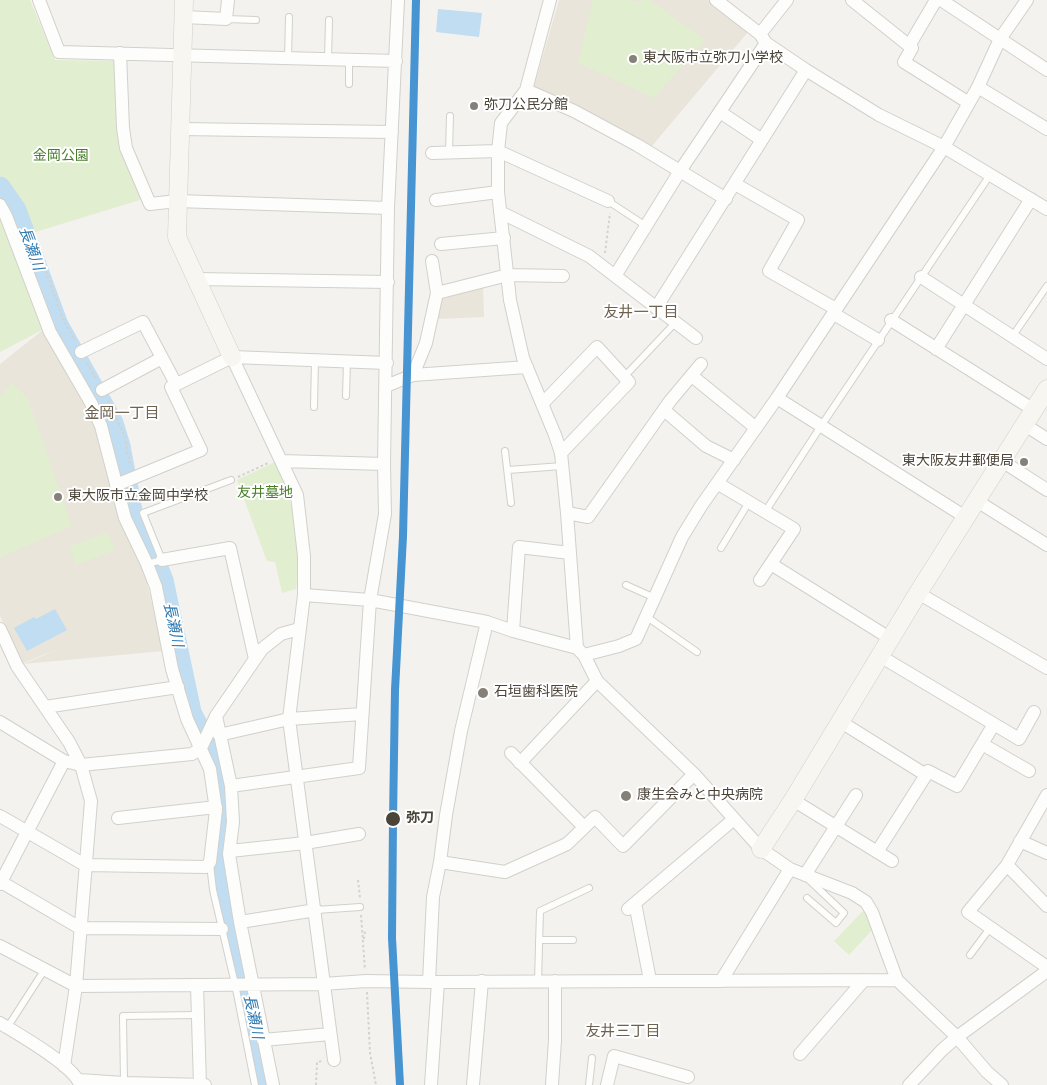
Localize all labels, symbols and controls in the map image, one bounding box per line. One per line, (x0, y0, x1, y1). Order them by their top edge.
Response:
place label: 東大阪市立弥刀小学校 (643, 51, 783, 67)
marker: 東大阪市立弥刀小学校 (627, 53, 639, 65)
place label: 弥刀公民分館 (484, 98, 568, 114)
marker: 弥刀公民分館 (468, 100, 480, 112)
park label: 金岡公園 (33, 149, 89, 165)
water label: 長瀬川 (14, 225, 46, 273)
district label: 友井一丁目 (604, 305, 678, 323)
district label: 金岡一丁目 (85, 406, 159, 424)
place label: 東大阪友井郵便局 (902, 454, 1014, 470)
marker: 東大阪友井郵便局 (1018, 456, 1030, 468)
park label: 友井墓地 (237, 486, 293, 502)
place label: 東大阪市立金岡中学校 (68, 489, 208, 505)
marker: 東大阪市立金岡中学校 (52, 491, 64, 503)
water label: 長瀬川 (159, 601, 185, 649)
place label: 石垣歯科医院 (494, 685, 578, 701)
marker: 石垣歯科医院 (476, 686, 490, 700)
place label: 康生会みと中央病院 (637, 788, 763, 804)
marker: 康生会みと中央病院 (619, 789, 633, 803)
marker: 弥刀 (384, 810, 402, 828)
place label: 弥刀 (406, 811, 434, 827)
water label: 長瀬川 (239, 993, 265, 1041)
district label: 友井三丁目 (586, 1024, 660, 1042)

